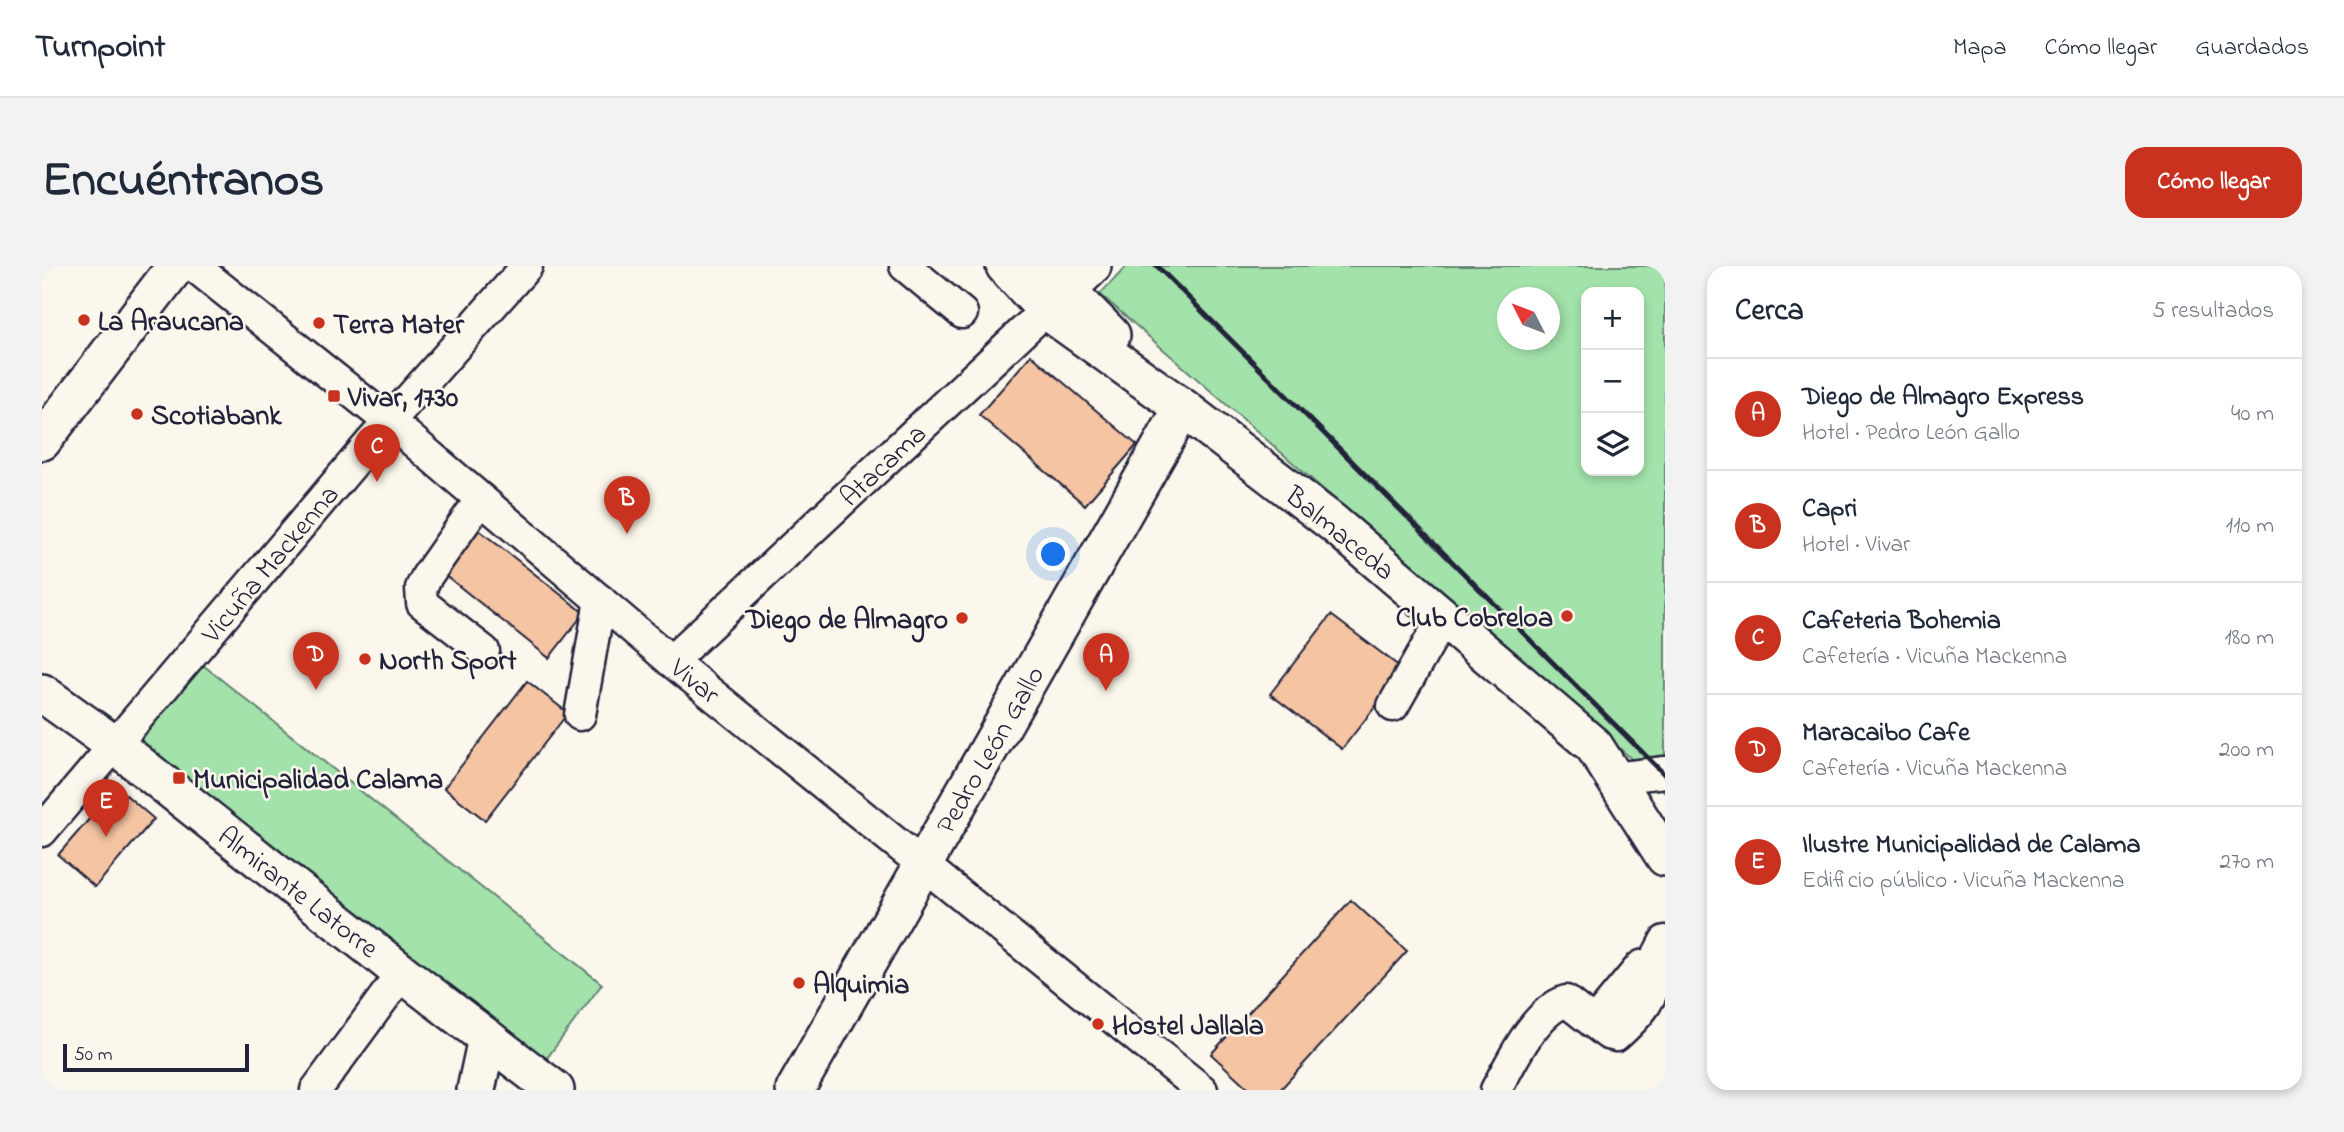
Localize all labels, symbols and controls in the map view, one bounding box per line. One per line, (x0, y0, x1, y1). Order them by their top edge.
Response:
text: Turnpoint (35, 24, 166, 72)
text: Mapa (1953, 31, 2006, 66)
text: Cómo llegar (2044, 31, 2157, 66)
text: Guardados (2195, 31, 2309, 66)
text: Encuéntranos (42, 146, 324, 218)
button: Cómo llegar (2125, 147, 2302, 218)
north arrow (1497, 287, 1560, 350)
map controls (1581, 287, 1644, 476)
button: + (1581, 287, 1644, 350)
text: Cerca (1735, 290, 1804, 334)
text: 5 resultados (2152, 295, 2274, 328)
place label: La Araucana (98, 303, 244, 344)
place label: Terra Mater (333, 306, 465, 347)
marker: La Araucana (76, 312, 92, 328)
marker: Terra Mater (311, 315, 327, 331)
button: − (1581, 350, 1644, 413)
place label: Vivar, 1730 (347, 379, 458, 420)
text: Diego de Almagro Express (1802, 379, 2084, 417)
marker: Vivar, 1730 (326, 388, 342, 404)
place label: Scotiabank (151, 397, 282, 438)
text: A (1751, 398, 1765, 431)
text: 40 m (2231, 398, 2274, 431)
marker: Scotiabank (129, 406, 145, 422)
button: layers (1581, 413, 1644, 476)
street label: Atacama (832, 415, 937, 518)
text: Hotel · Pedro León Gallo (1802, 417, 2020, 450)
pin: C (354, 424, 400, 482)
pin: B (604, 476, 650, 534)
street label: Vicuña Mackenna (192, 477, 350, 654)
street label: Balmaceda (1274, 477, 1403, 592)
text: Capri (1802, 491, 1857, 529)
text: B (1750, 510, 1766, 543)
text: 110 m (2226, 510, 2274, 543)
text: Hotel · Vivar (1802, 529, 1910, 562)
your location (1036, 537, 1070, 571)
place label: Club Cobreloa (1396, 599, 1553, 640)
place label: Diego de Almagro (744, 601, 948, 643)
text: Cafeteria Bohemia (1802, 603, 2001, 641)
marker: Club Cobreloa (1559, 608, 1575, 624)
marker: Diego de Almagro (954, 610, 970, 626)
text: C (1752, 622, 1764, 655)
text: 180 m (2225, 622, 2274, 655)
pin: D (293, 632, 339, 690)
pin: A (1083, 633, 1129, 691)
text: Cafetería · Vicuña Mackenna (1802, 641, 2067, 674)
place label: North Sport (379, 642, 517, 683)
street label: Vivar (659, 649, 728, 716)
marker: North Sport (357, 651, 373, 667)
street label: Pedro León Gallo (927, 659, 1057, 842)
text: Maracaibo Cafe (1802, 715, 1970, 753)
text: D (1750, 734, 1766, 767)
text: 200 m (2219, 734, 2274, 767)
text: Cafetería · Vicuña Mackenna (1802, 753, 2067, 786)
place label: Municipalidad Calama (193, 761, 443, 802)
marker: Municipalidad Calama (171, 770, 187, 786)
pin: E (83, 779, 129, 837)
street label: Almirante Latorre (208, 818, 387, 970)
text: Ilustre Municipalidad de Calama (1802, 827, 2140, 865)
text: E (1751, 846, 1765, 879)
text: 270 m (2220, 846, 2274, 879)
text: Edificio público · Vicuña Mackenna (1802, 865, 2124, 898)
place label: Alquimia (813, 966, 909, 1007)
marker: Alquimia (791, 975, 807, 991)
place label: Hostel Jallala (1112, 1007, 1264, 1048)
marker: Hostel Jallala (1090, 1016, 1106, 1032)
scale bar (63, 1041, 248, 1073)
text: 50 m (74, 1042, 113, 1069)

